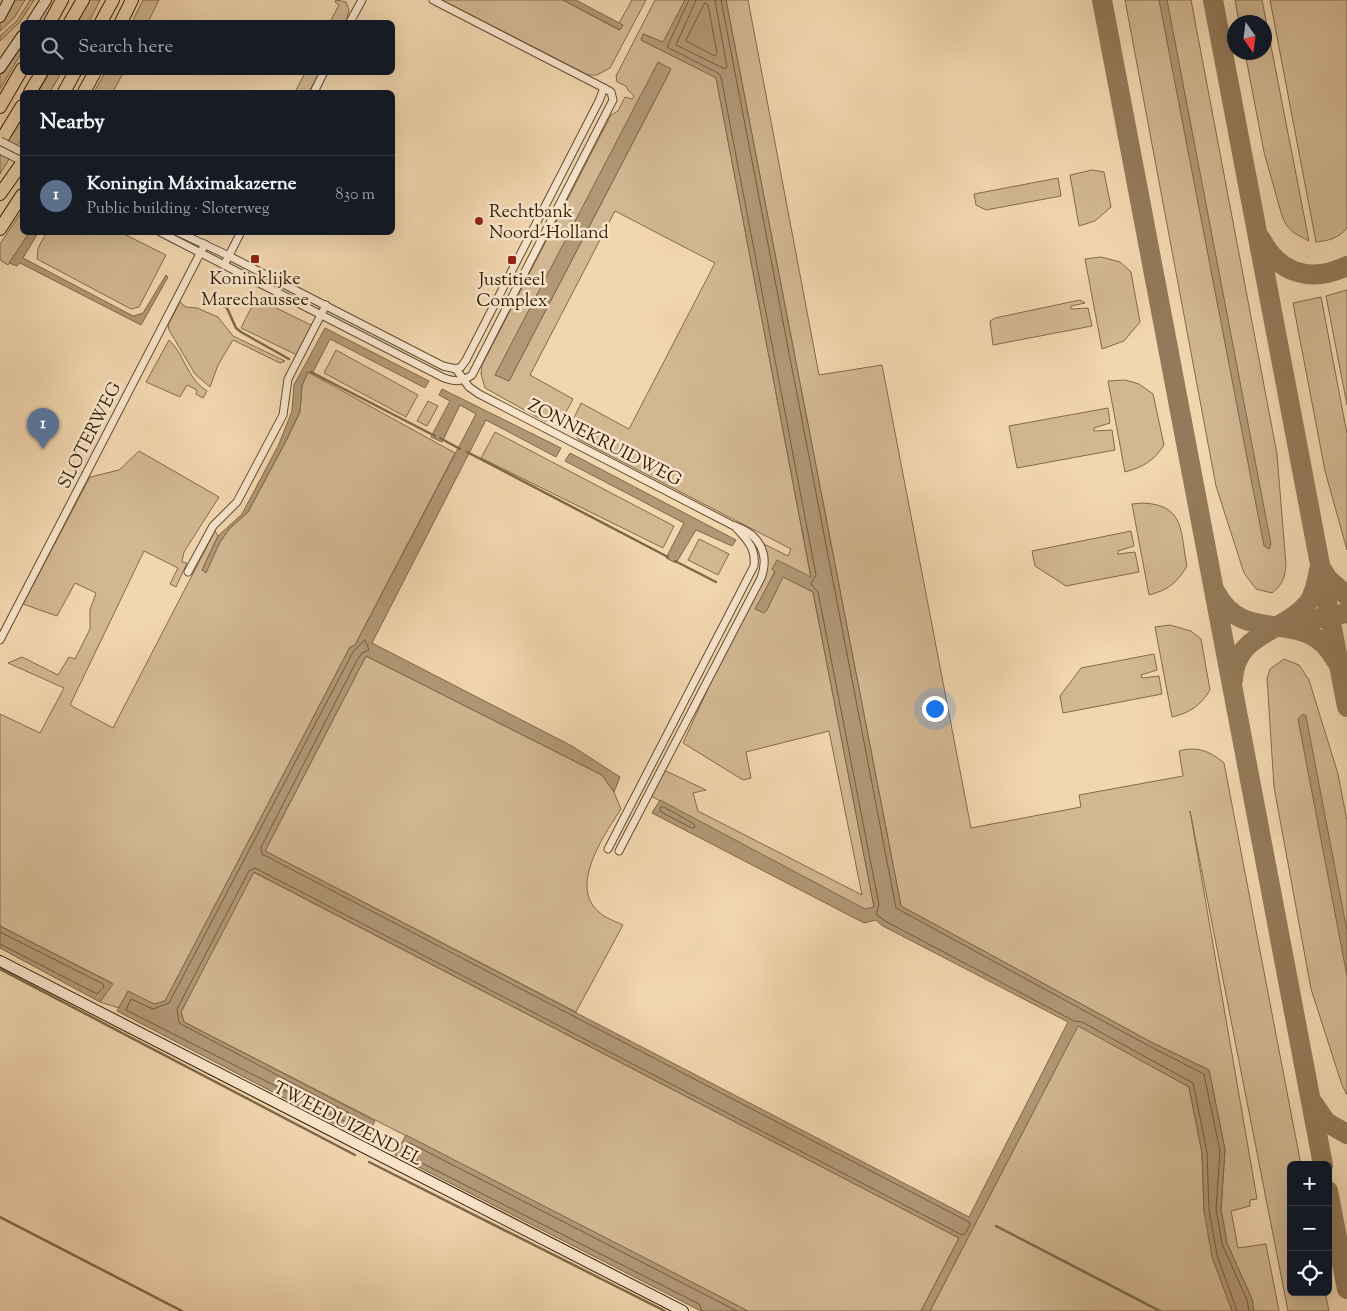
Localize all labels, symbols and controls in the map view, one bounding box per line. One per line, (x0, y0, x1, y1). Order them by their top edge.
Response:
north arrow (1227, 15, 1272, 60)
search box (20, 20, 395, 75)
icon: search (38, 34, 66, 62)
text: Search here (78, 34, 173, 61)
text: Nearby (40, 108, 105, 138)
text: Koningin Máximakazerne (87, 171, 297, 198)
text: 1 (53, 184, 59, 207)
text: 830 m (336, 184, 375, 207)
text: Public building · Sloterweg (87, 198, 270, 221)
place label: Rechtbank Noord-Holland (489, 200, 609, 247)
marker: Rechtbank Noord-Holland (473, 215, 485, 227)
marker: Koninklijke Marechaussee (249, 253, 261, 265)
marker: Justitieel Complex (506, 254, 518, 266)
place label: Koninklijke Marechaussee (201, 267, 309, 314)
place label: Justitieel Complex (476, 268, 548, 315)
street label: SLOTERWEG (53, 378, 129, 494)
street label: ZONNEKRUIDWEG (523, 394, 686, 494)
pin: 1 (27, 408, 59, 449)
your location (922, 696, 948, 722)
street label: TWEEDUIZEND EL (268, 1076, 426, 1174)
map controls (1287, 1161, 1332, 1296)
button: + (1287, 1161, 1332, 1206)
button: − (1287, 1206, 1332, 1251)
button: locate (1287, 1251, 1332, 1296)

